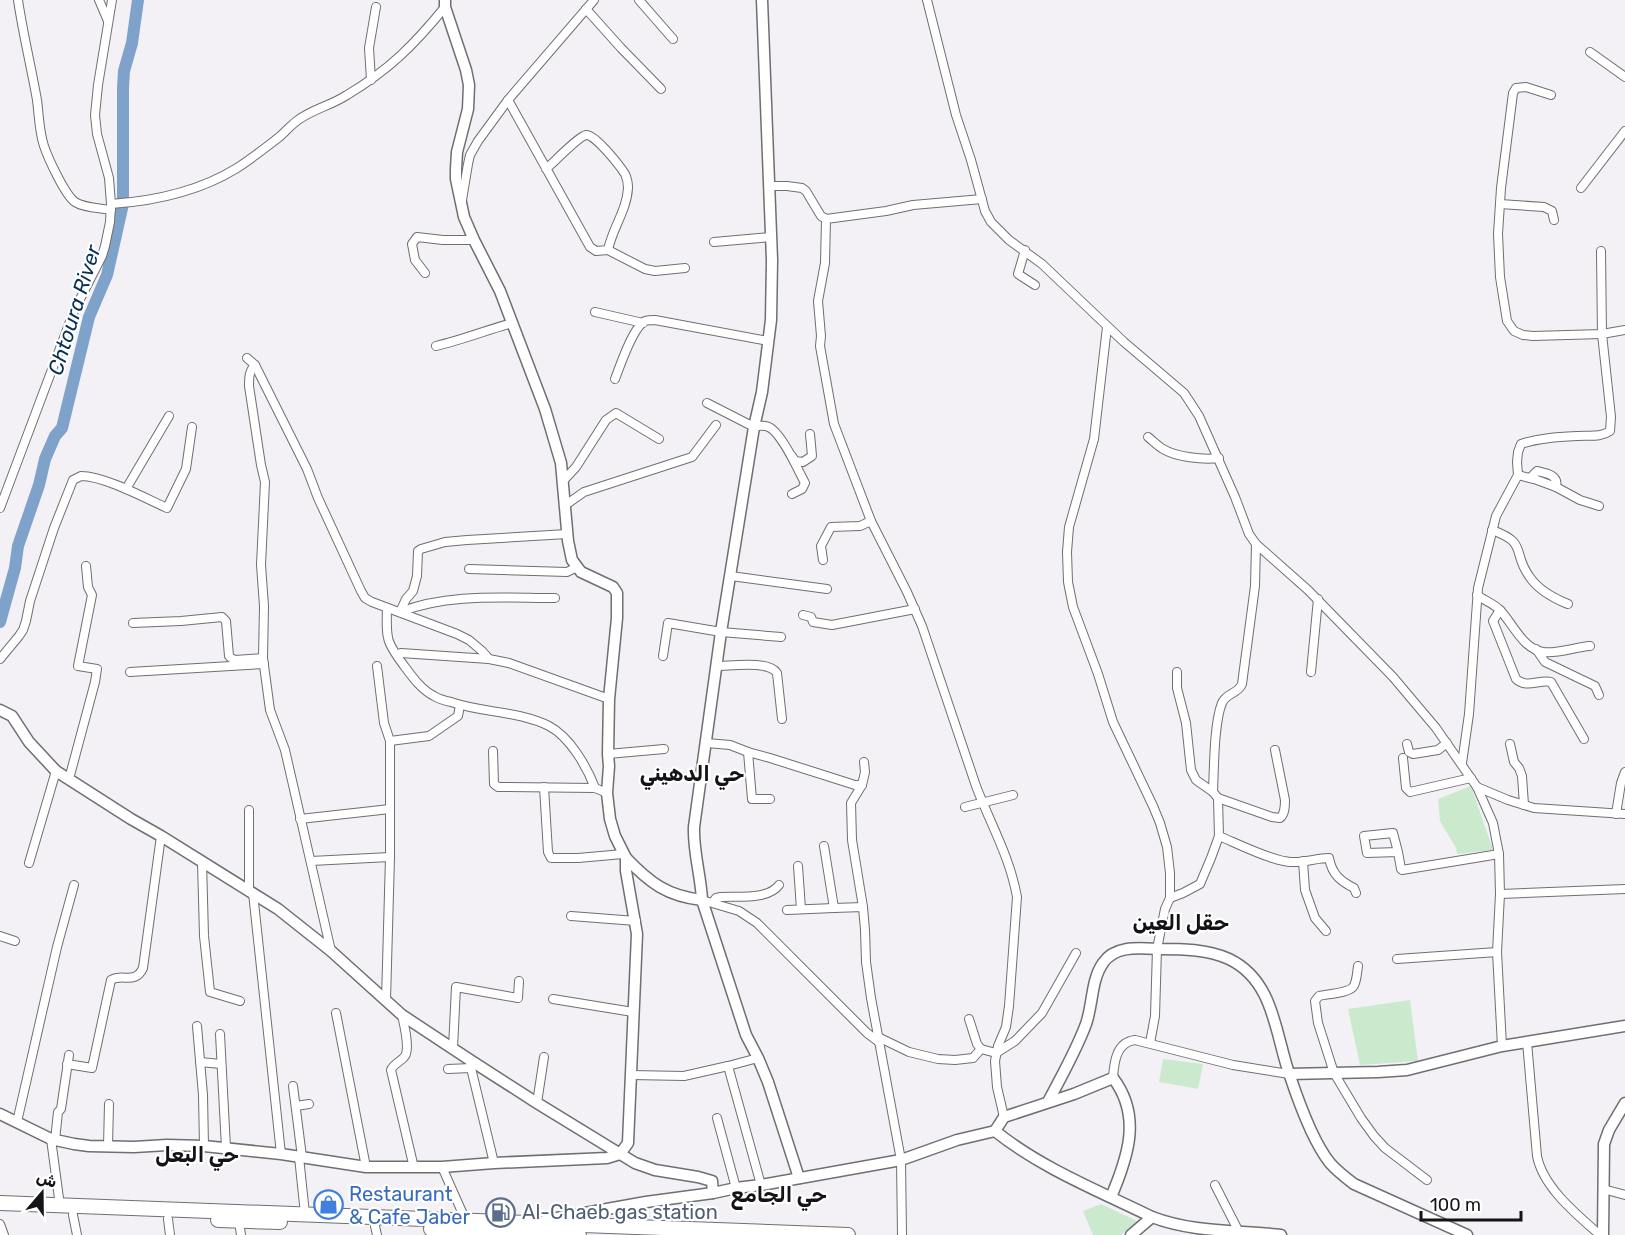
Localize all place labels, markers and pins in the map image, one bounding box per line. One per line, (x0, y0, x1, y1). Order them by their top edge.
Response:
place label: Restaurant & Cafe Jaber (349, 1182, 470, 1229)
shop icon: Restaurant & Cafe Jaber (312, 1189, 344, 1221)
fuel station icon: Al-Chaeb gas station (485, 1196, 517, 1228)
place label: Al-Chaeb gas station (522, 1200, 718, 1224)

